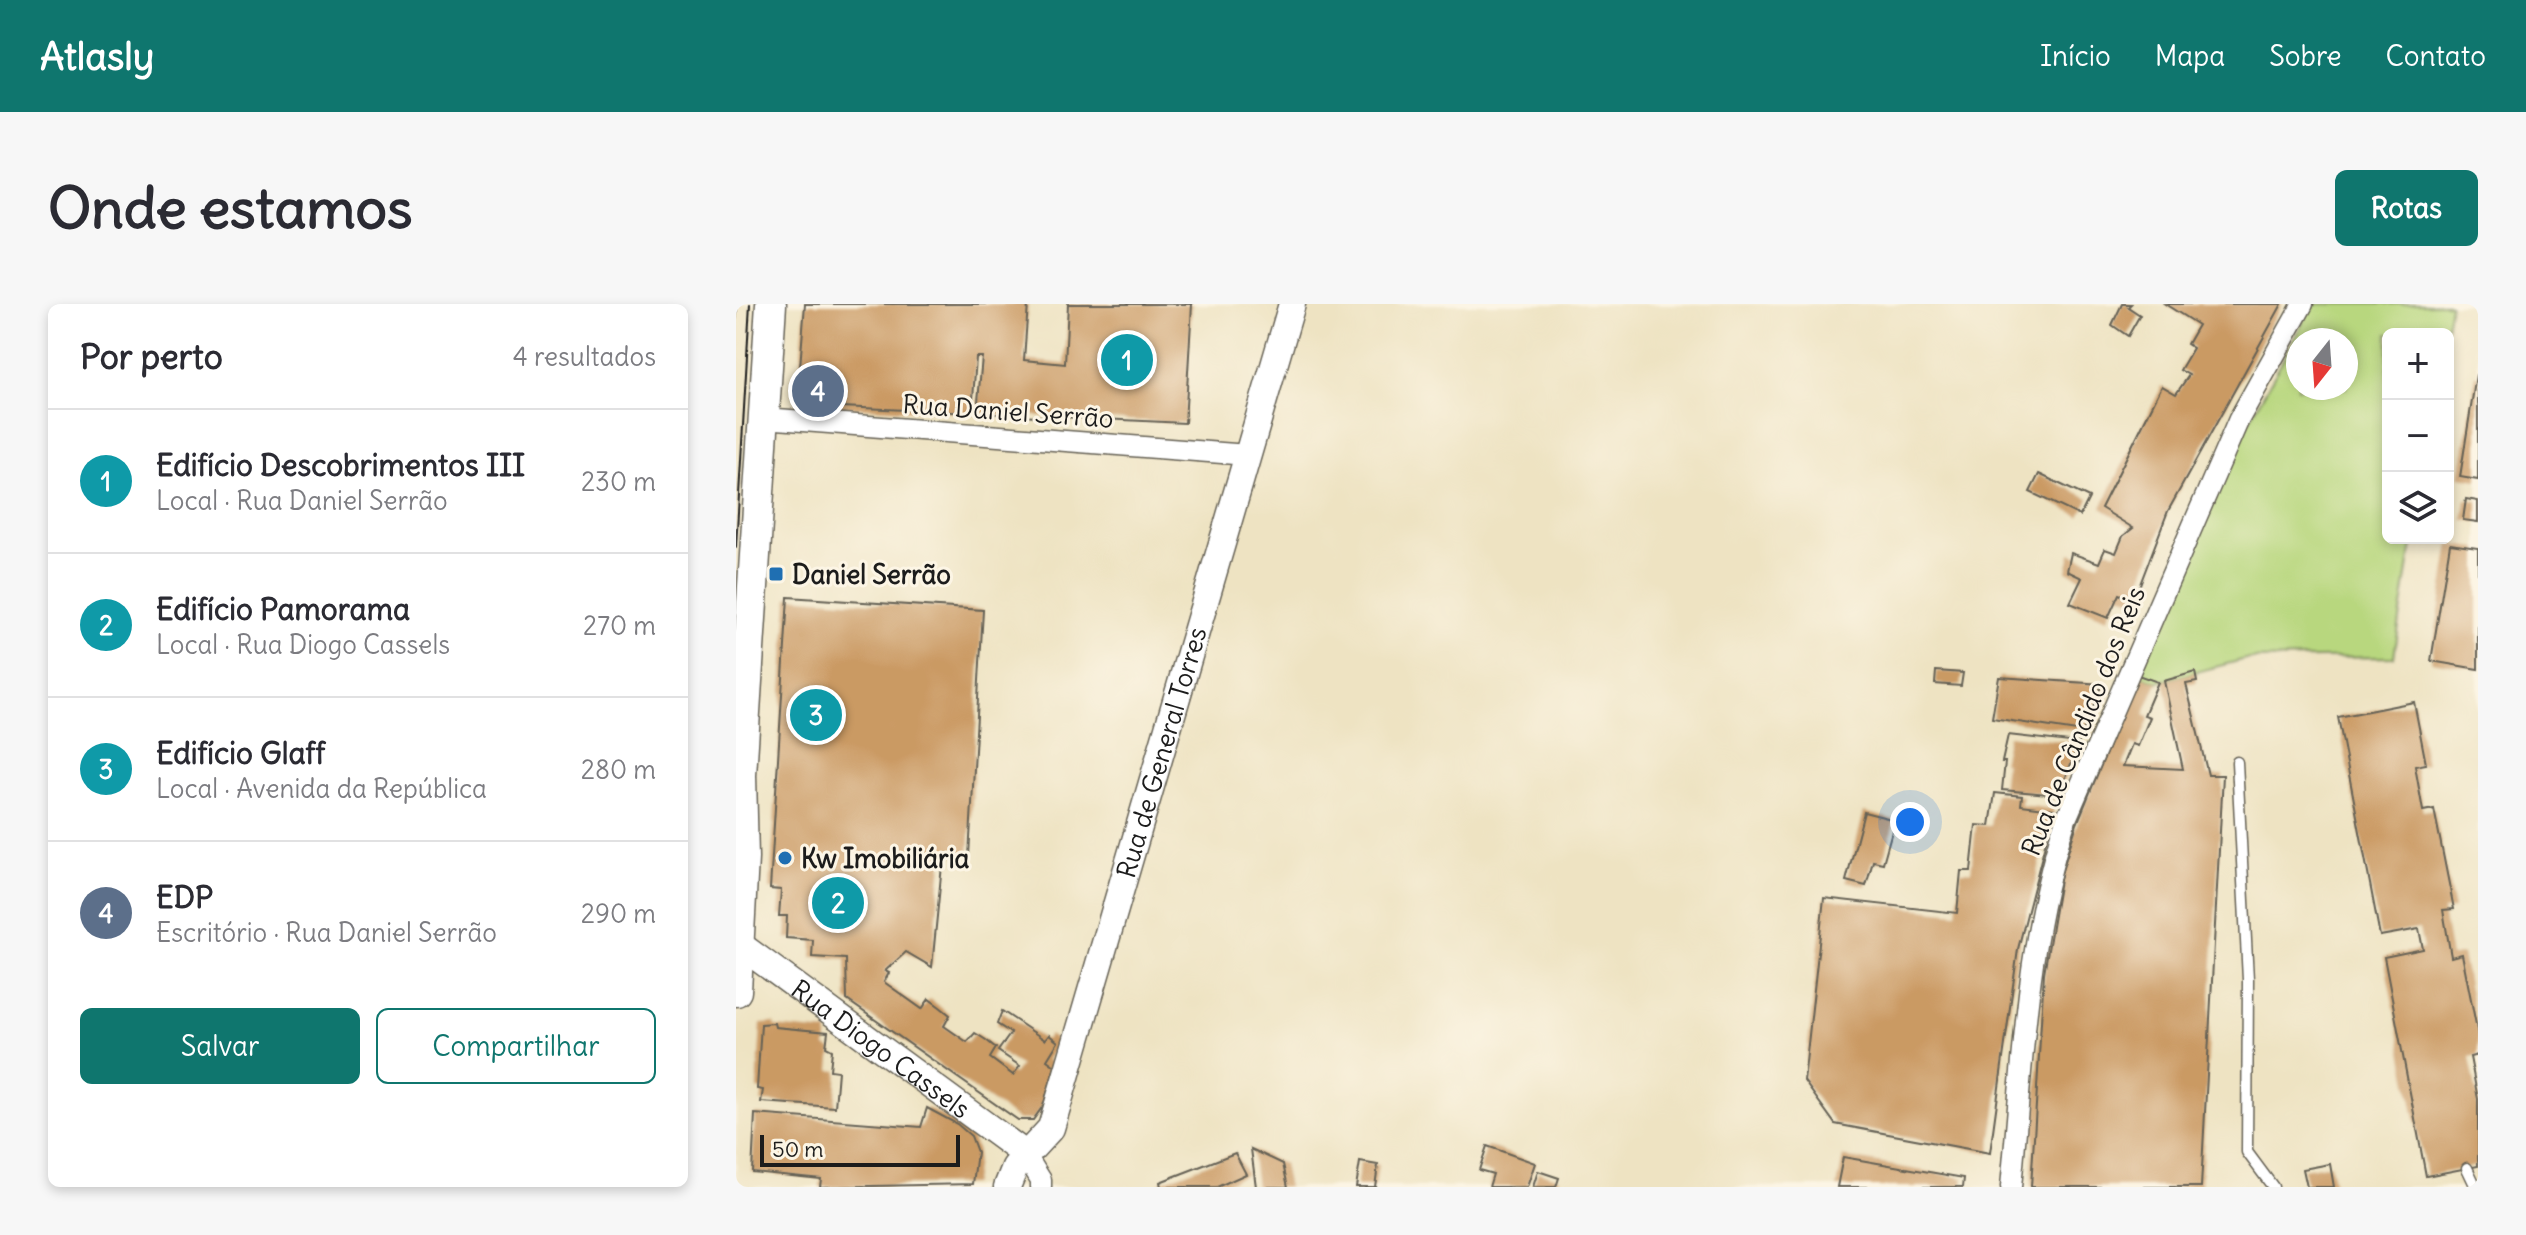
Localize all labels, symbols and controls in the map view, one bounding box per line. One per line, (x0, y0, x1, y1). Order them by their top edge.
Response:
text: Atlasly (40, 33, 154, 80)
text: Início (2040, 38, 2111, 74)
text: Mapa (2155, 38, 2225, 74)
text: Sobre (2269, 38, 2342, 74)
text: Contato (2386, 38, 2486, 74)
button: Rotas (2335, 170, 2478, 246)
text: Onde estamos (48, 173, 413, 243)
north arrow (2286, 328, 2358, 400)
map controls (2382, 328, 2454, 544)
button: + (2382, 328, 2454, 400)
pin: 1 (1101, 330, 1153, 390)
text: Por perto (80, 335, 223, 378)
text: 4 resultados (513, 340, 656, 373)
pin: 4 (792, 361, 844, 421)
street label: Rua Daniel Serrão (901, 387, 1115, 435)
button: − (2382, 400, 2454, 472)
text: Edifício Descobrimentos III (156, 446, 525, 484)
text: 1 (101, 465, 111, 498)
text: 230 m (581, 465, 656, 498)
button: layers (2382, 472, 2454, 544)
text: Local · Rua Daniel Serrão (156, 484, 448, 517)
place label: Daniel Serrão (792, 558, 951, 591)
marker: Daniel Serrão (767, 565, 785, 583)
street label: Rua de Cândido dos Reis (2014, 582, 2152, 860)
text: Edifício Pamorama (156, 590, 410, 628)
text: 2 (99, 609, 113, 642)
text: 270 m (583, 609, 656, 642)
street label: Rua de General Torres (1109, 623, 1213, 882)
text: Local · Rua Diogo Cassels (156, 628, 450, 661)
pin: 3 (790, 685, 842, 745)
text: Edifício Glaff (156, 734, 325, 772)
text: 3 (99, 753, 113, 786)
text: 280 m (581, 753, 656, 786)
text: Local · Avenida da República (156, 772, 487, 805)
your location (1890, 802, 1930, 842)
place label: Kw Imobiliária (801, 842, 970, 875)
marker: Kw Imobiliária (776, 849, 794, 867)
pin: 2 (812, 873, 864, 933)
text: EDP (156, 878, 213, 916)
text: 4 (98, 897, 114, 930)
text: 290 m (581, 897, 656, 930)
text: Escritório · Rua Daniel Serrão (156, 916, 497, 949)
street label: Rua Diogo Cassels (785, 972, 977, 1125)
button: Salvar (80, 1008, 360, 1084)
button: Compartilhar (376, 1008, 656, 1084)
scale bar (760, 1131, 960, 1167)
text: 50 m (772, 1135, 824, 1163)

